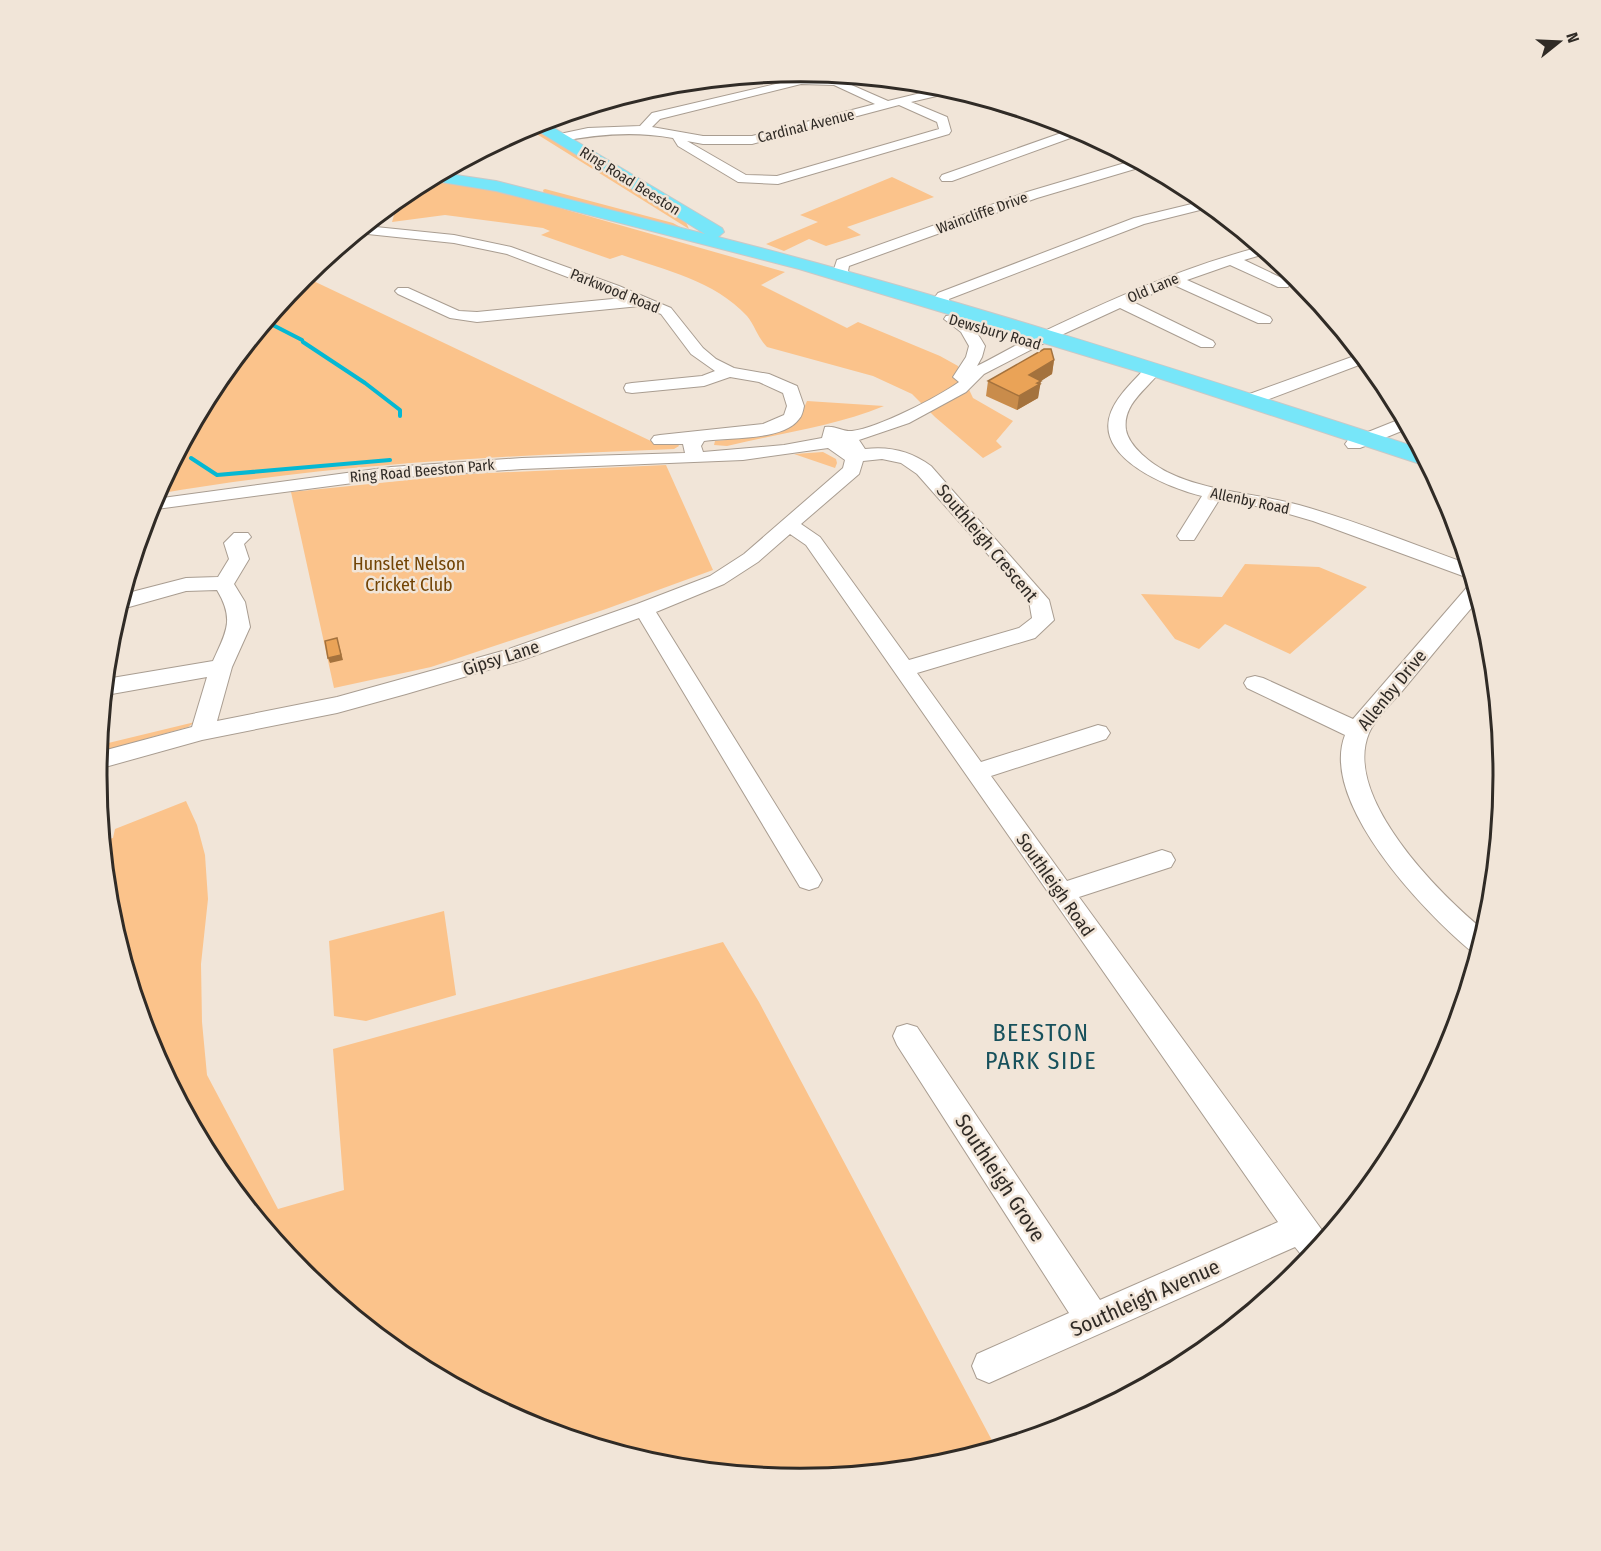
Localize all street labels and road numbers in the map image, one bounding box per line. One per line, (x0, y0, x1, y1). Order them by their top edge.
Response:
street label: Cardinal Avenue (756, 105, 856, 147)
street label: Ring Road Beeston (576, 143, 684, 219)
street label: Waincliffe Drive (934, 188, 1030, 238)
street label: Parkwood Road (568, 265, 662, 317)
street label: Old Lane (1125, 269, 1181, 307)
street label: Dewsbury Road (947, 310, 1043, 354)
street label: Ring Road Beeston Park (349, 456, 495, 486)
street label: Southleigh Crescent (932, 480, 1043, 606)
street label: Allenby Road (1209, 484, 1291, 518)
street label: Gipsy Lane (460, 635, 542, 681)
street label: Allenby Drive (1353, 645, 1431, 735)
street label: Southleigh Road (1011, 829, 1099, 941)
street label: Southleigh Grove (949, 1109, 1051, 1247)
street label: Southleigh Avenue (1066, 1253, 1224, 1343)

